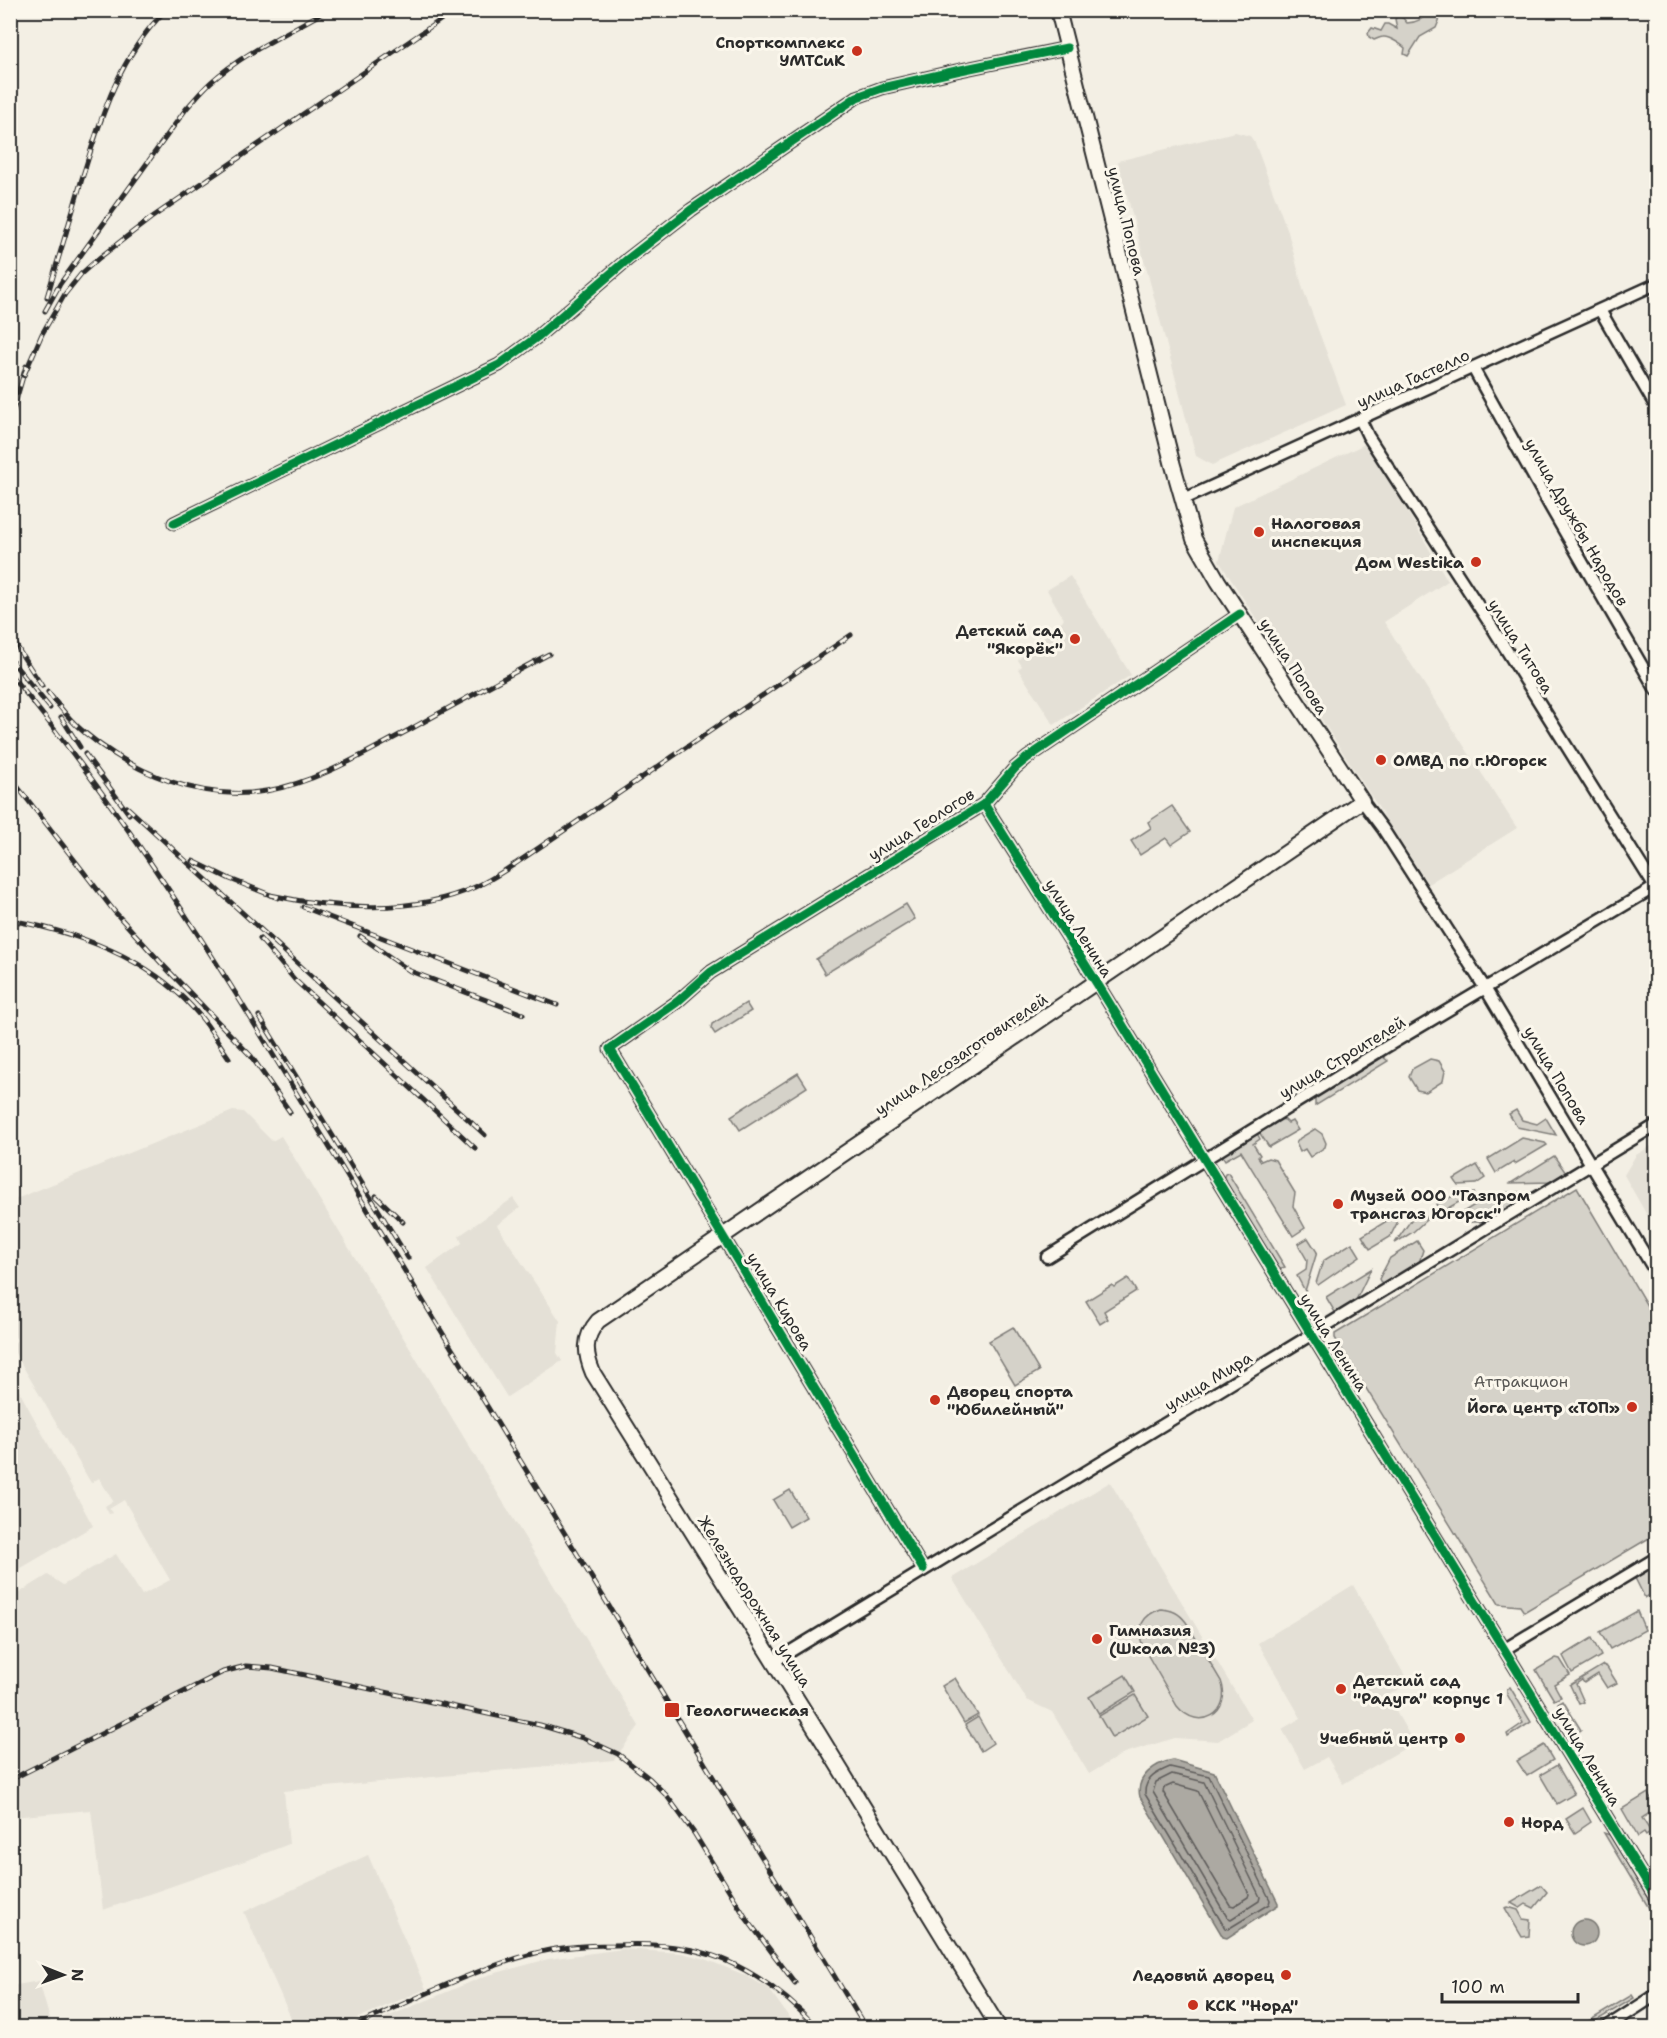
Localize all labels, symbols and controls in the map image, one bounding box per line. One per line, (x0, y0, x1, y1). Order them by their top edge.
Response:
place label: Спорткомплекс УМТСиК (715, 32, 845, 71)
marker: Спорткомплекс УМТСиК (850, 44, 864, 58)
street label: улица Попова (1103, 165, 1150, 278)
street label: улица Гастелло (1353, 344, 1473, 413)
street label: улица Дружбы Народов (1520, 435, 1633, 610)
place label: Налоговая инспекция (1271, 513, 1362, 552)
marker: Налоговая инспекция (1252, 525, 1266, 539)
place label: Дом Westika (1355, 552, 1464, 573)
marker: Дом Westika (1469, 555, 1483, 569)
street label: улица Титова (1483, 595, 1558, 698)
street label: улица Попова (1255, 614, 1333, 719)
place label: Детский сад "Якорёк" (956, 620, 1064, 659)
marker: Детский сад "Якорёк" (1068, 632, 1082, 646)
place label: ОМВД по г.Югорск (1393, 750, 1547, 771)
marker: ОМВД по г.Югорск (1374, 753, 1388, 767)
street label: улица Геологов (864, 783, 978, 865)
street label: улица Ленина (1040, 875, 1117, 981)
street label: улица Лесозаготовителей (871, 989, 1052, 1120)
street label: улица Строителей (1275, 1011, 1409, 1103)
street label: улица Попова (1519, 1022, 1594, 1128)
place label: Музей ООО "Газпром трансгаз Югорск" (1350, 1185, 1531, 1224)
marker: Музей ООО "Газпром трансгаз Югорск" (1331, 1197, 1345, 1211)
street label: улица Кирова (742, 1248, 817, 1354)
street label: улица Ленина (1295, 1289, 1372, 1395)
street label: улица Мира (1161, 1347, 1256, 1416)
park label: Аттракцион (1474, 1371, 1568, 1392)
place label: Дворец спорта "Юбилейный" (947, 1381, 1073, 1420)
marker: Дворец спорта "Юбилейный" (928, 1393, 942, 1407)
place label: Йога центр «ТОП» (1467, 1397, 1620, 1418)
marker: Йога центр «ТОП» (1625, 1400, 1639, 1414)
street label: Железнодорожная улица (693, 1511, 816, 1691)
place label: Гимназия (Школа №3) (1109, 1620, 1216, 1659)
marker: Гимназия (Школа №3) (1090, 1632, 1104, 1646)
place label: Детский сад "Радуга" корпус 1 (1353, 1670, 1503, 1709)
marker: Детский сад "Радуга" корпус 1 (1334, 1682, 1348, 1696)
place label: Геологическая (686, 1700, 809, 1721)
marker: Геологическая (663, 1701, 681, 1719)
street label: улица Ленина (1550, 1703, 1626, 1810)
place label: Учебный центр (1320, 1728, 1448, 1749)
marker: Учебный центр (1453, 1731, 1467, 1745)
place label: Норд (1521, 1812, 1564, 1833)
marker: Норд (1502, 1815, 1516, 1829)
north arrow (33, 1945, 93, 2005)
place label: Ледовый дворец (1133, 1965, 1274, 1986)
scale bar (1442, 1966, 1578, 2004)
marker: Ледовый дворец (1279, 1968, 1293, 1982)
text: N (67, 1969, 88, 1982)
text: 100 m (1451, 1975, 1505, 1999)
place label: КСК "Норд" (1205, 1995, 1298, 2016)
marker: КСК "Норд" (1186, 1998, 1200, 2012)

